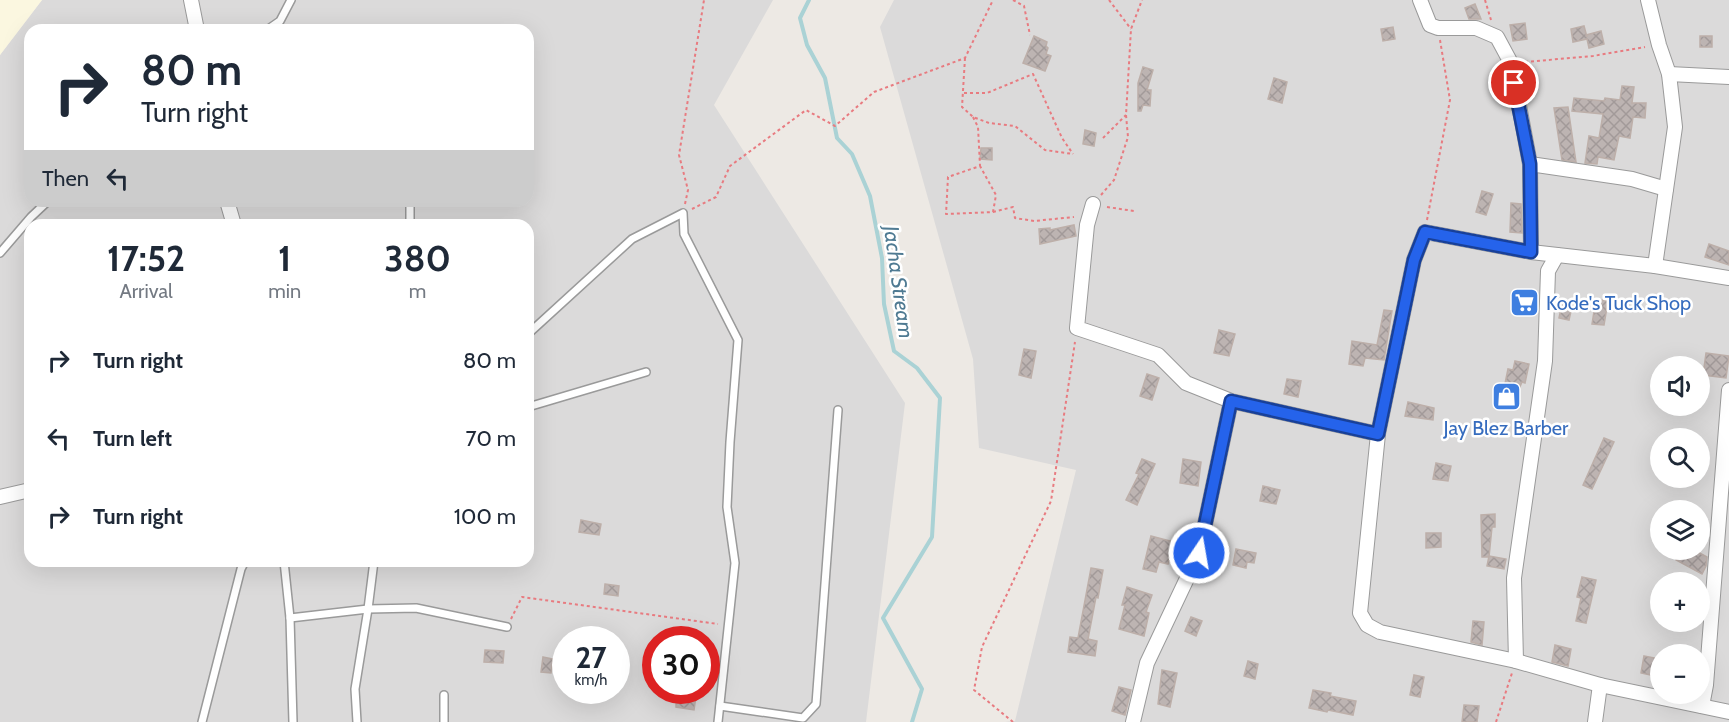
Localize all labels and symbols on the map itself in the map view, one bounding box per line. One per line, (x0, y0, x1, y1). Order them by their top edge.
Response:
pin (1488, 57, 1539, 108)
water label: Jacha Stream (878, 222, 919, 340)
supermarket icon: Kode's Tuck Shop (1509, 287, 1541, 319)
place label: Kode's Tuck Shop (1546, 291, 1691, 315)
shop icon: Jay Blez Barber (1490, 381, 1522, 413)
place label: Jay Blez Barber (1443, 416, 1569, 440)
position arrow (1167, 521, 1231, 585)
speed limit sign: 30 (642, 626, 720, 704)

